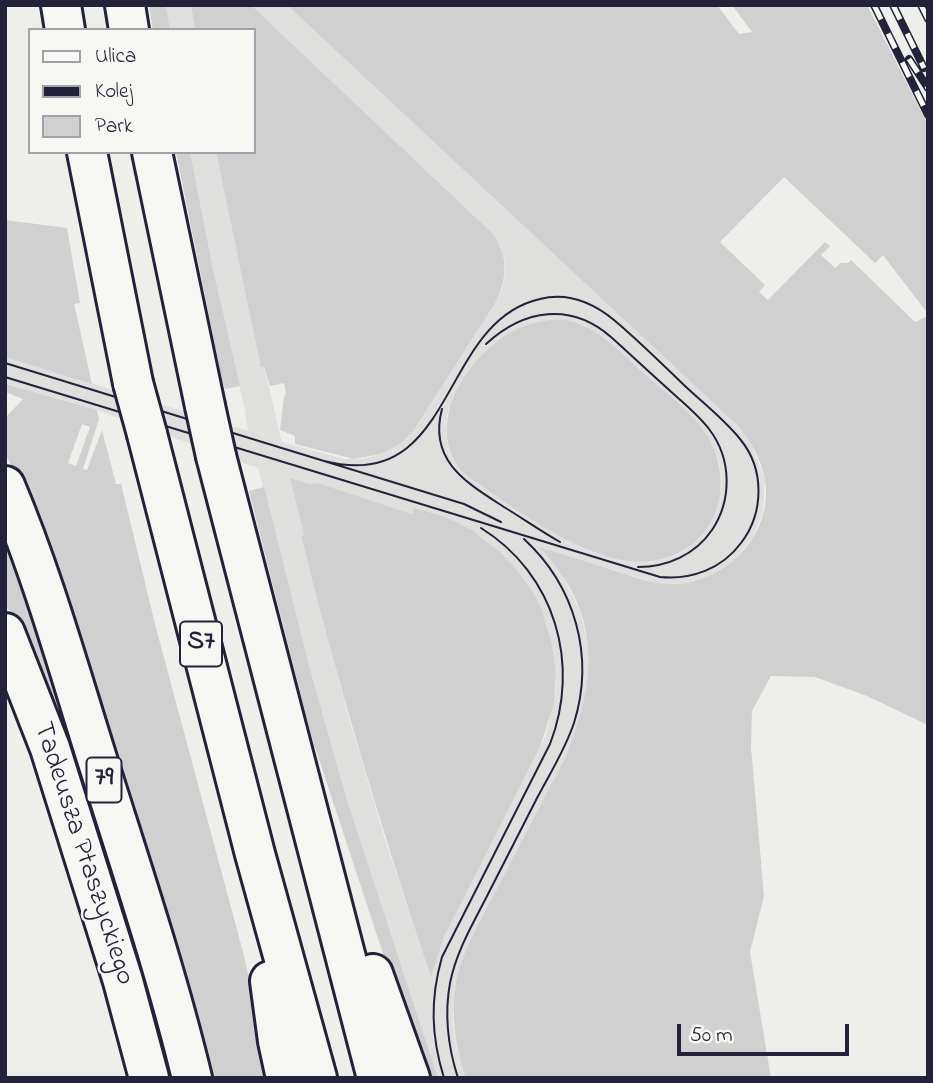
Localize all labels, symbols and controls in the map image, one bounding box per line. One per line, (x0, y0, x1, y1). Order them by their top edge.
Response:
legend (28, 28, 256, 154)
text: Ulica (95, 42, 136, 72)
text: Kolej (95, 77, 133, 107)
text: Park (95, 112, 133, 142)
road number: S7 (180, 622, 222, 666)
street label: Tadeusza Ptaszyckiego (24, 718, 140, 990)
road number: 79 (86, 758, 122, 802)
scale bar (681, 1010, 852, 1054)
text: 50 m (690, 1021, 733, 1051)

